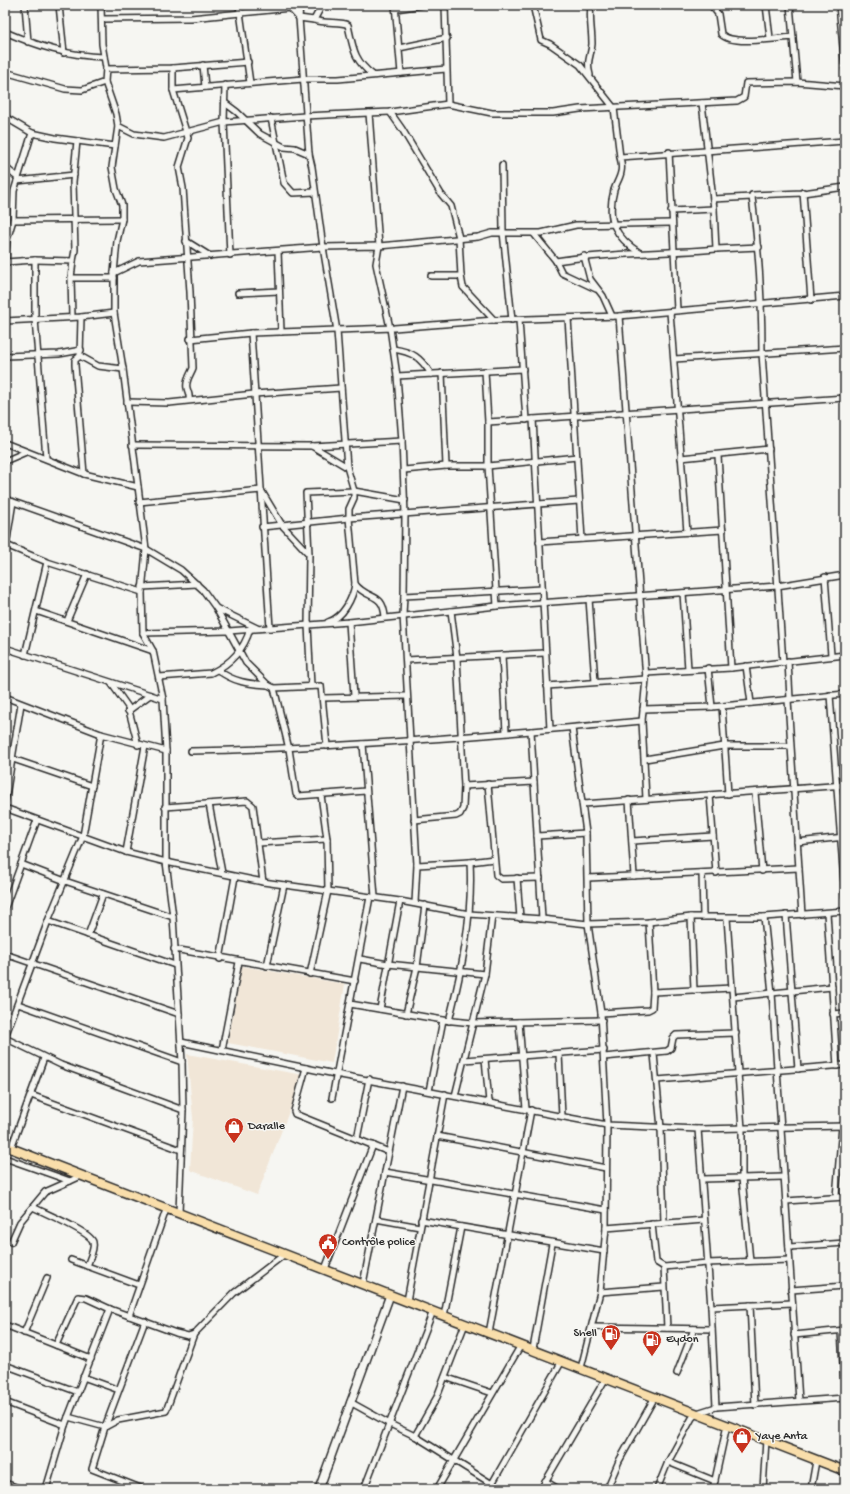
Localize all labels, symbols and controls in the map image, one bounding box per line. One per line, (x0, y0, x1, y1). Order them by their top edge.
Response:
shop icon: Daralle (223, 1116, 245, 1144)
place label: Daralle (247, 1120, 286, 1134)
public building icon: Contrôle police (317, 1232, 339, 1260)
place label: Contrôle police (342, 1236, 416, 1250)
fuel station icon: Shell (600, 1323, 622, 1351)
place label: Shell (574, 1327, 597, 1341)
fuel station icon: Eydon (641, 1329, 663, 1357)
place label: Eydon (666, 1333, 699, 1347)
shop icon: Yaye Anta (731, 1426, 753, 1454)
place label: Yaye Anta (755, 1430, 808, 1444)

